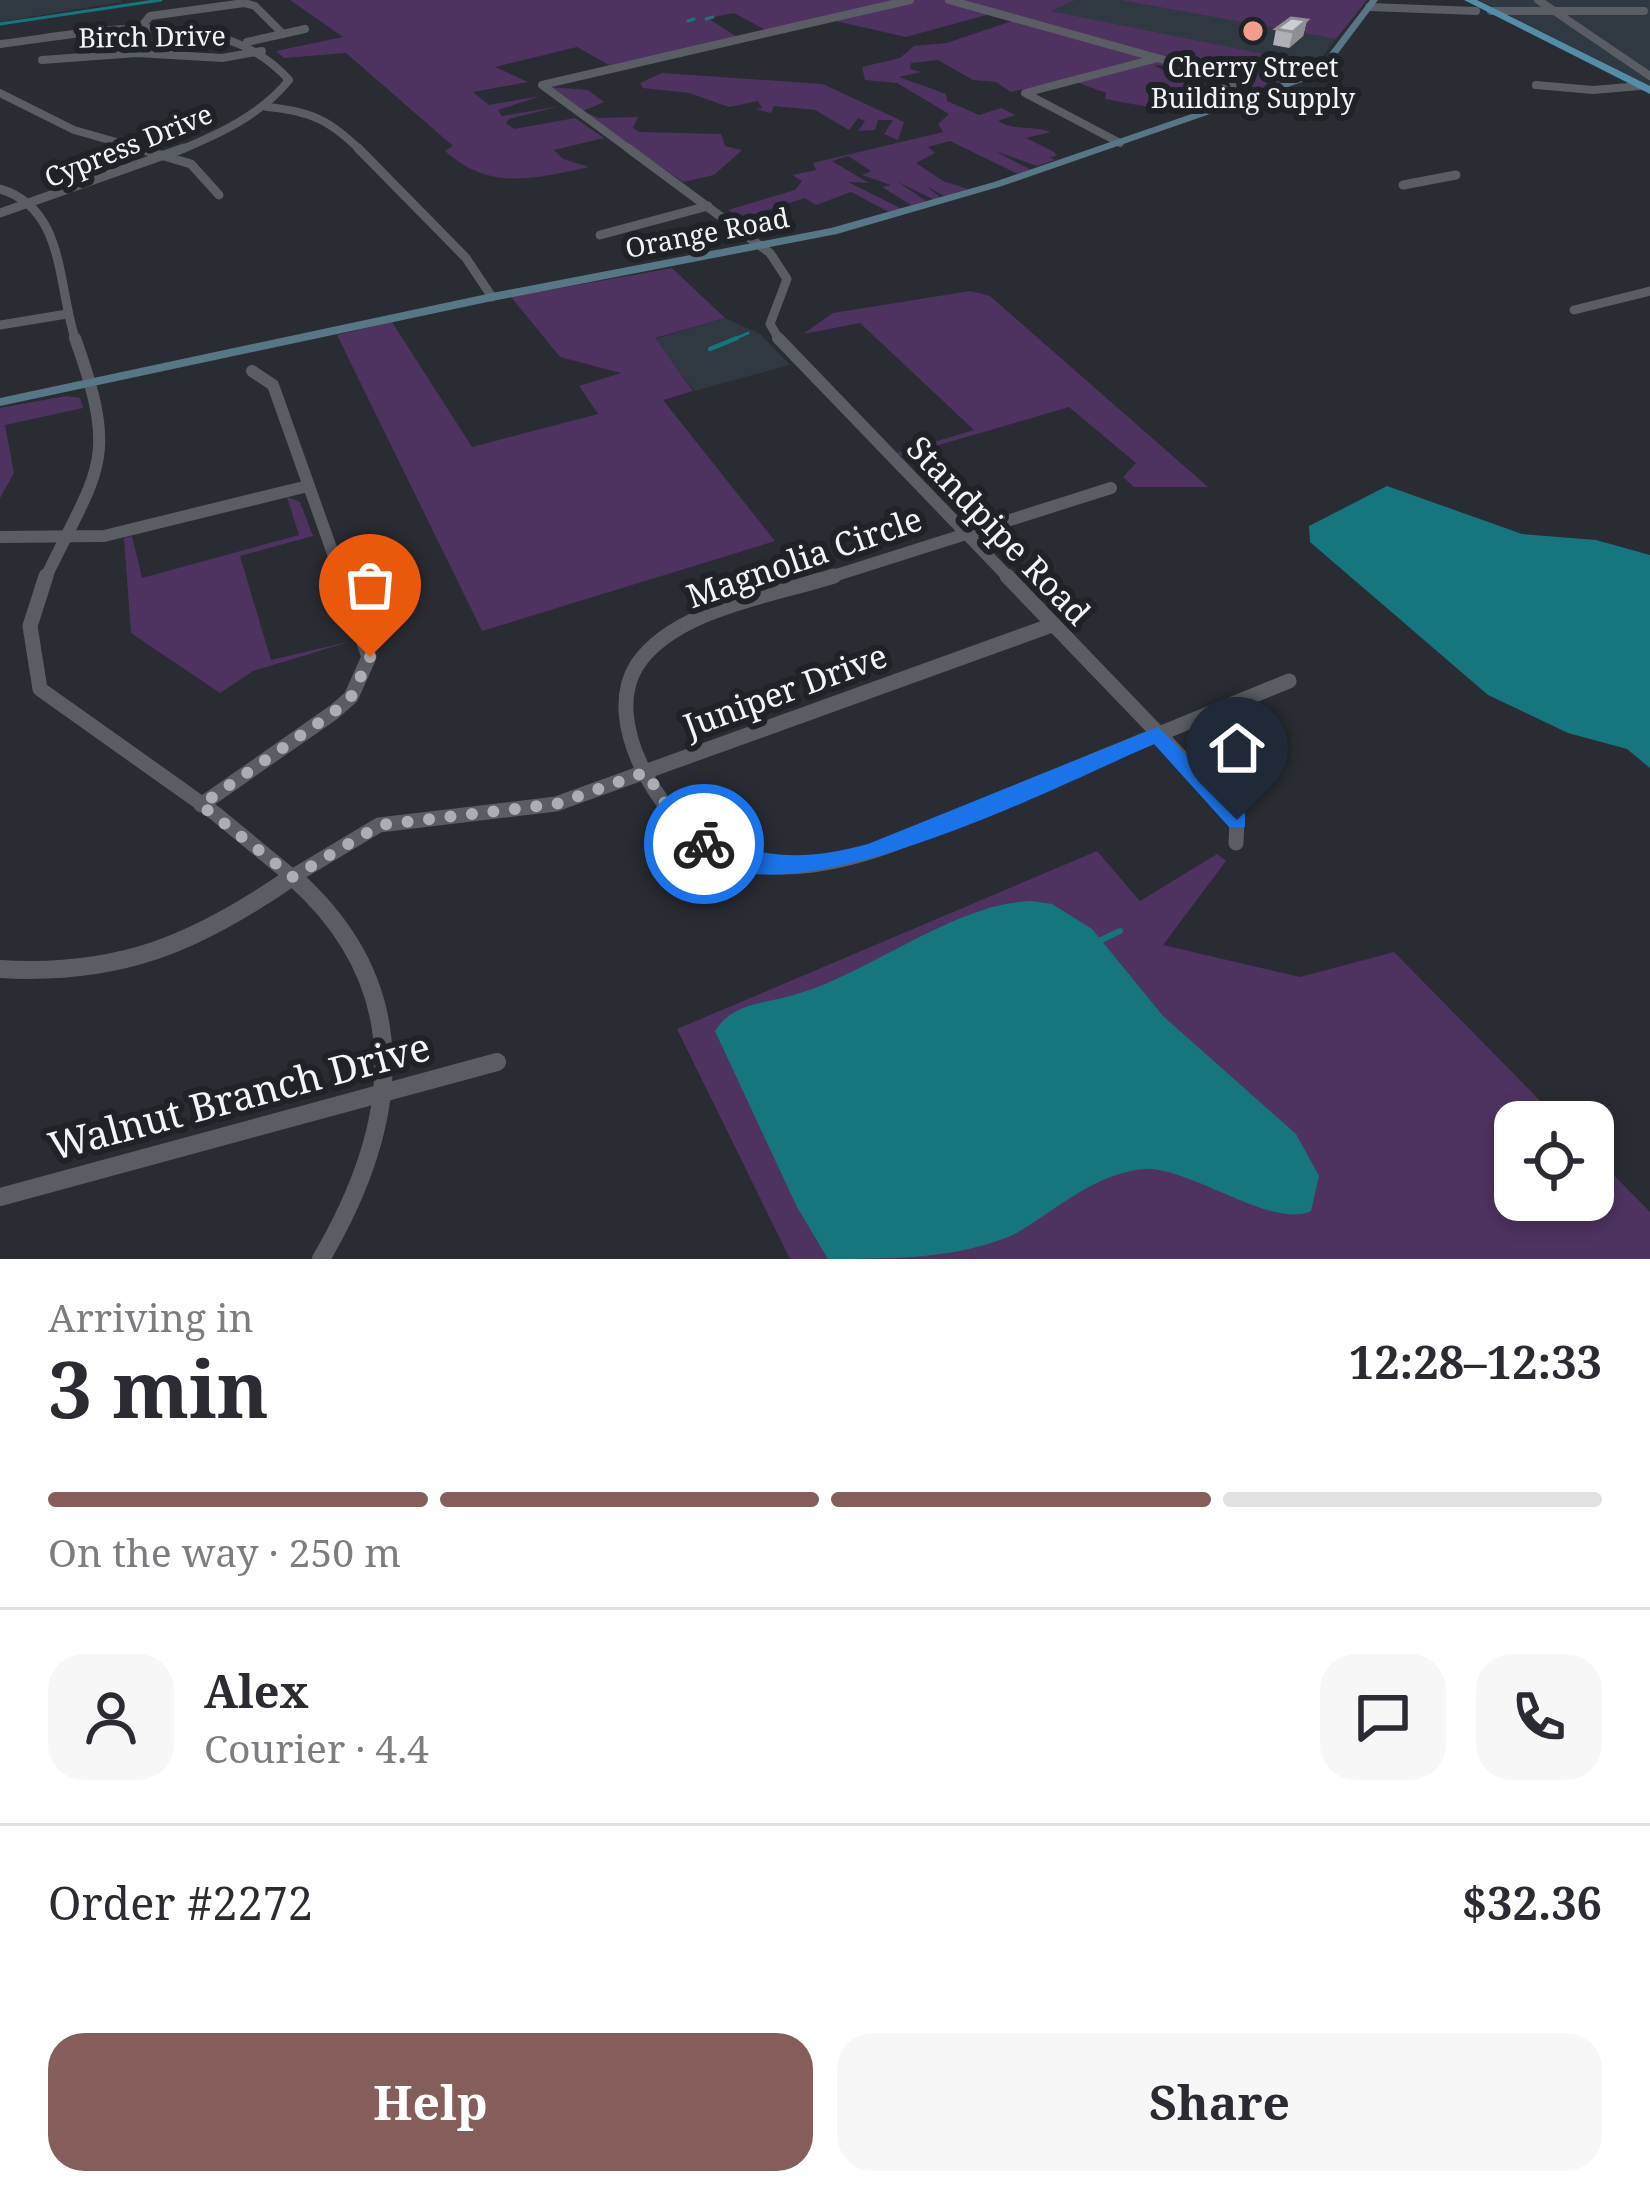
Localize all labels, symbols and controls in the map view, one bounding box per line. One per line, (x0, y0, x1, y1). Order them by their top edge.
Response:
street label: Birch Drive (78, 16, 226, 56)
marker: Cherry Street Building Supply (1240, 18, 1266, 44)
place label: Cherry Street Building Supply (1151, 48, 1356, 116)
street label: Cypress Drive (39, 95, 217, 195)
street label: Orange Road (622, 198, 792, 266)
street label: Standpipe Road (897, 426, 1101, 634)
street label: Magnolia Circle (680, 496, 928, 618)
pin (319, 534, 421, 657)
icon: bag (337, 552, 403, 618)
street label: Juniper Drive (676, 632, 893, 748)
pin (1186, 697, 1288, 820)
icon: home (1204, 715, 1270, 781)
courier (644, 784, 764, 904)
icon: bike (671, 811, 737, 877)
street label: Walnut Branch Drive (42, 1019, 436, 1171)
map controls (1494, 1101, 1614, 1221)
button: locate (1494, 1101, 1614, 1221)
text: Arriving in (48, 1290, 254, 1343)
text: 12:28–12:33 (1349, 1331, 1602, 1392)
text: 3 min (48, 1335, 269, 1441)
text: On the way · 250 m (48, 1525, 401, 1578)
button: person (48, 1654, 174, 1780)
button: chat (1320, 1654, 1446, 1780)
button: phone (1476, 1654, 1602, 1780)
text: Alex (204, 1660, 309, 1721)
text: Courier · 4.4 (204, 1721, 429, 1774)
text: Order #2272 (48, 1872, 313, 1933)
text: $32.36 (1462, 1872, 1602, 1933)
button: Help (48, 2033, 813, 2171)
button: Share (837, 2033, 1602, 2171)

